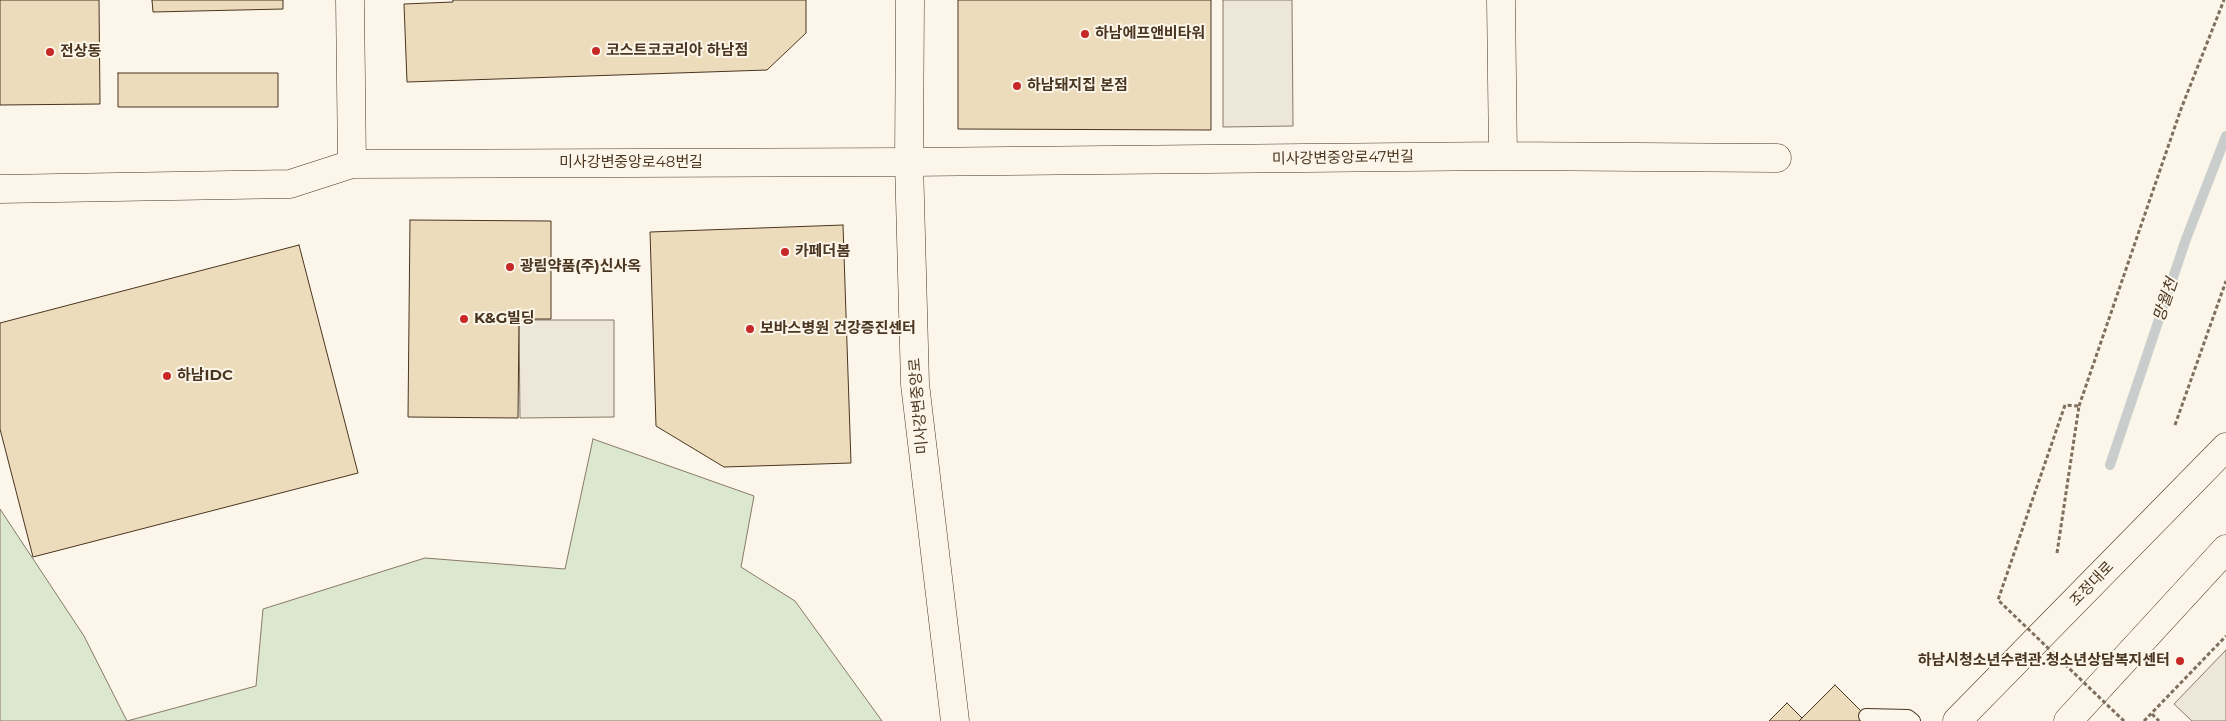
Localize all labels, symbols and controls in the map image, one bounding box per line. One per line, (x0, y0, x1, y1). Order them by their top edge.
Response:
place label: 하남에프앤비타워 (1095, 25, 1205, 43)
marker: 하남에프앤비타워 (1079, 28, 1091, 40)
place label: 코스트코코리아 하남점 (606, 42, 748, 60)
place label: 전상동 (60, 43, 101, 61)
marker: 코스트코코리아 하남점 (590, 45, 602, 57)
marker: 전상동 (44, 46, 56, 58)
place label: 하남돼지집 본점 (1027, 77, 1128, 95)
marker: 하남돼지집 본점 (1011, 80, 1023, 92)
street label: 미사강변중앙로47번길 (1272, 148, 1414, 168)
street label: 미사강변중앙로48번길 (559, 154, 703, 172)
place label: 카페더봄 (795, 243, 850, 261)
marker: 카페더봄 (779, 246, 791, 258)
place label: 광림약품(주)신사옥 (520, 258, 641, 276)
marker: 광림약품(주)신사옥 (504, 261, 516, 273)
water label: 망월천 (2150, 276, 2182, 324)
place label: K&G빌딩 (474, 310, 535, 328)
marker: K&G빌딩 (458, 313, 470, 325)
place label: 보바스병원 건강증진센터 (760, 320, 916, 338)
marker: 보바스병원 건강증진센터 (744, 323, 756, 335)
street label: 미사강변중앙로 (906, 357, 932, 455)
place label: 하남IDC (177, 367, 233, 385)
marker: 하남IDC (161, 370, 173, 382)
street label: 조정대로 (2066, 558, 2118, 610)
place label: 하남시청소년수련관.청소년상담복지센터 (1918, 652, 2170, 670)
marker: 하남시청소년수련관.청소년상담복지센터 (2174, 655, 2186, 667)

